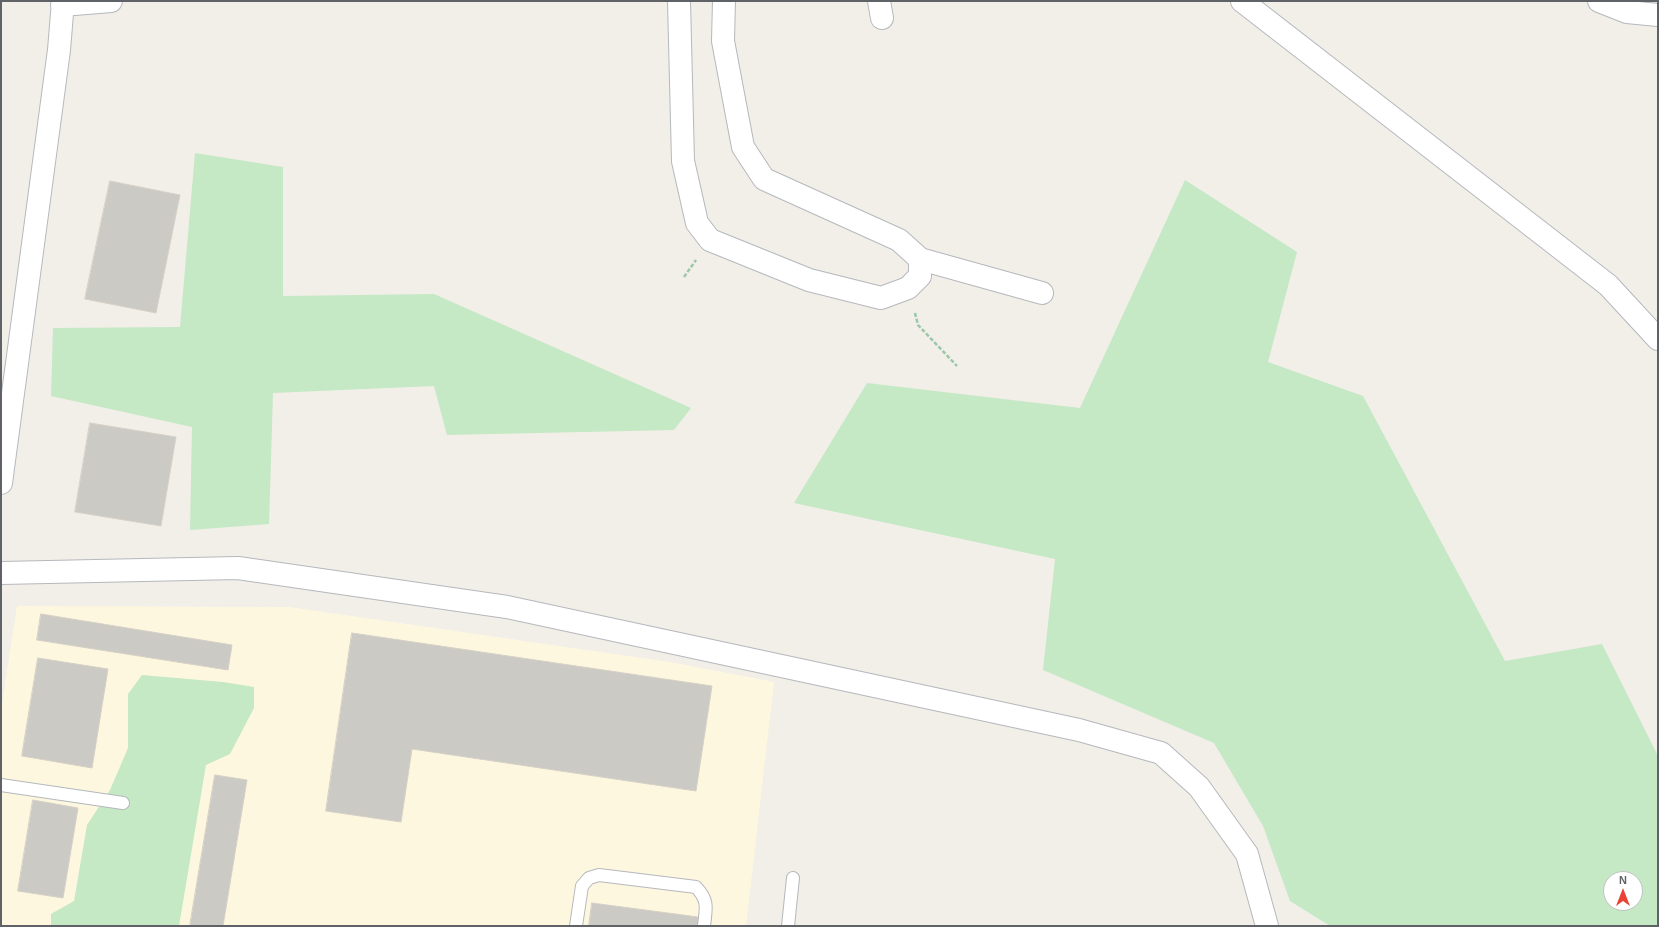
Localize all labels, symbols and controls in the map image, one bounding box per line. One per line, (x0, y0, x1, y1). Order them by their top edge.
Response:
north arrow (1603, 871, 1643, 911)
text: N (1619, 874, 1627, 886)

